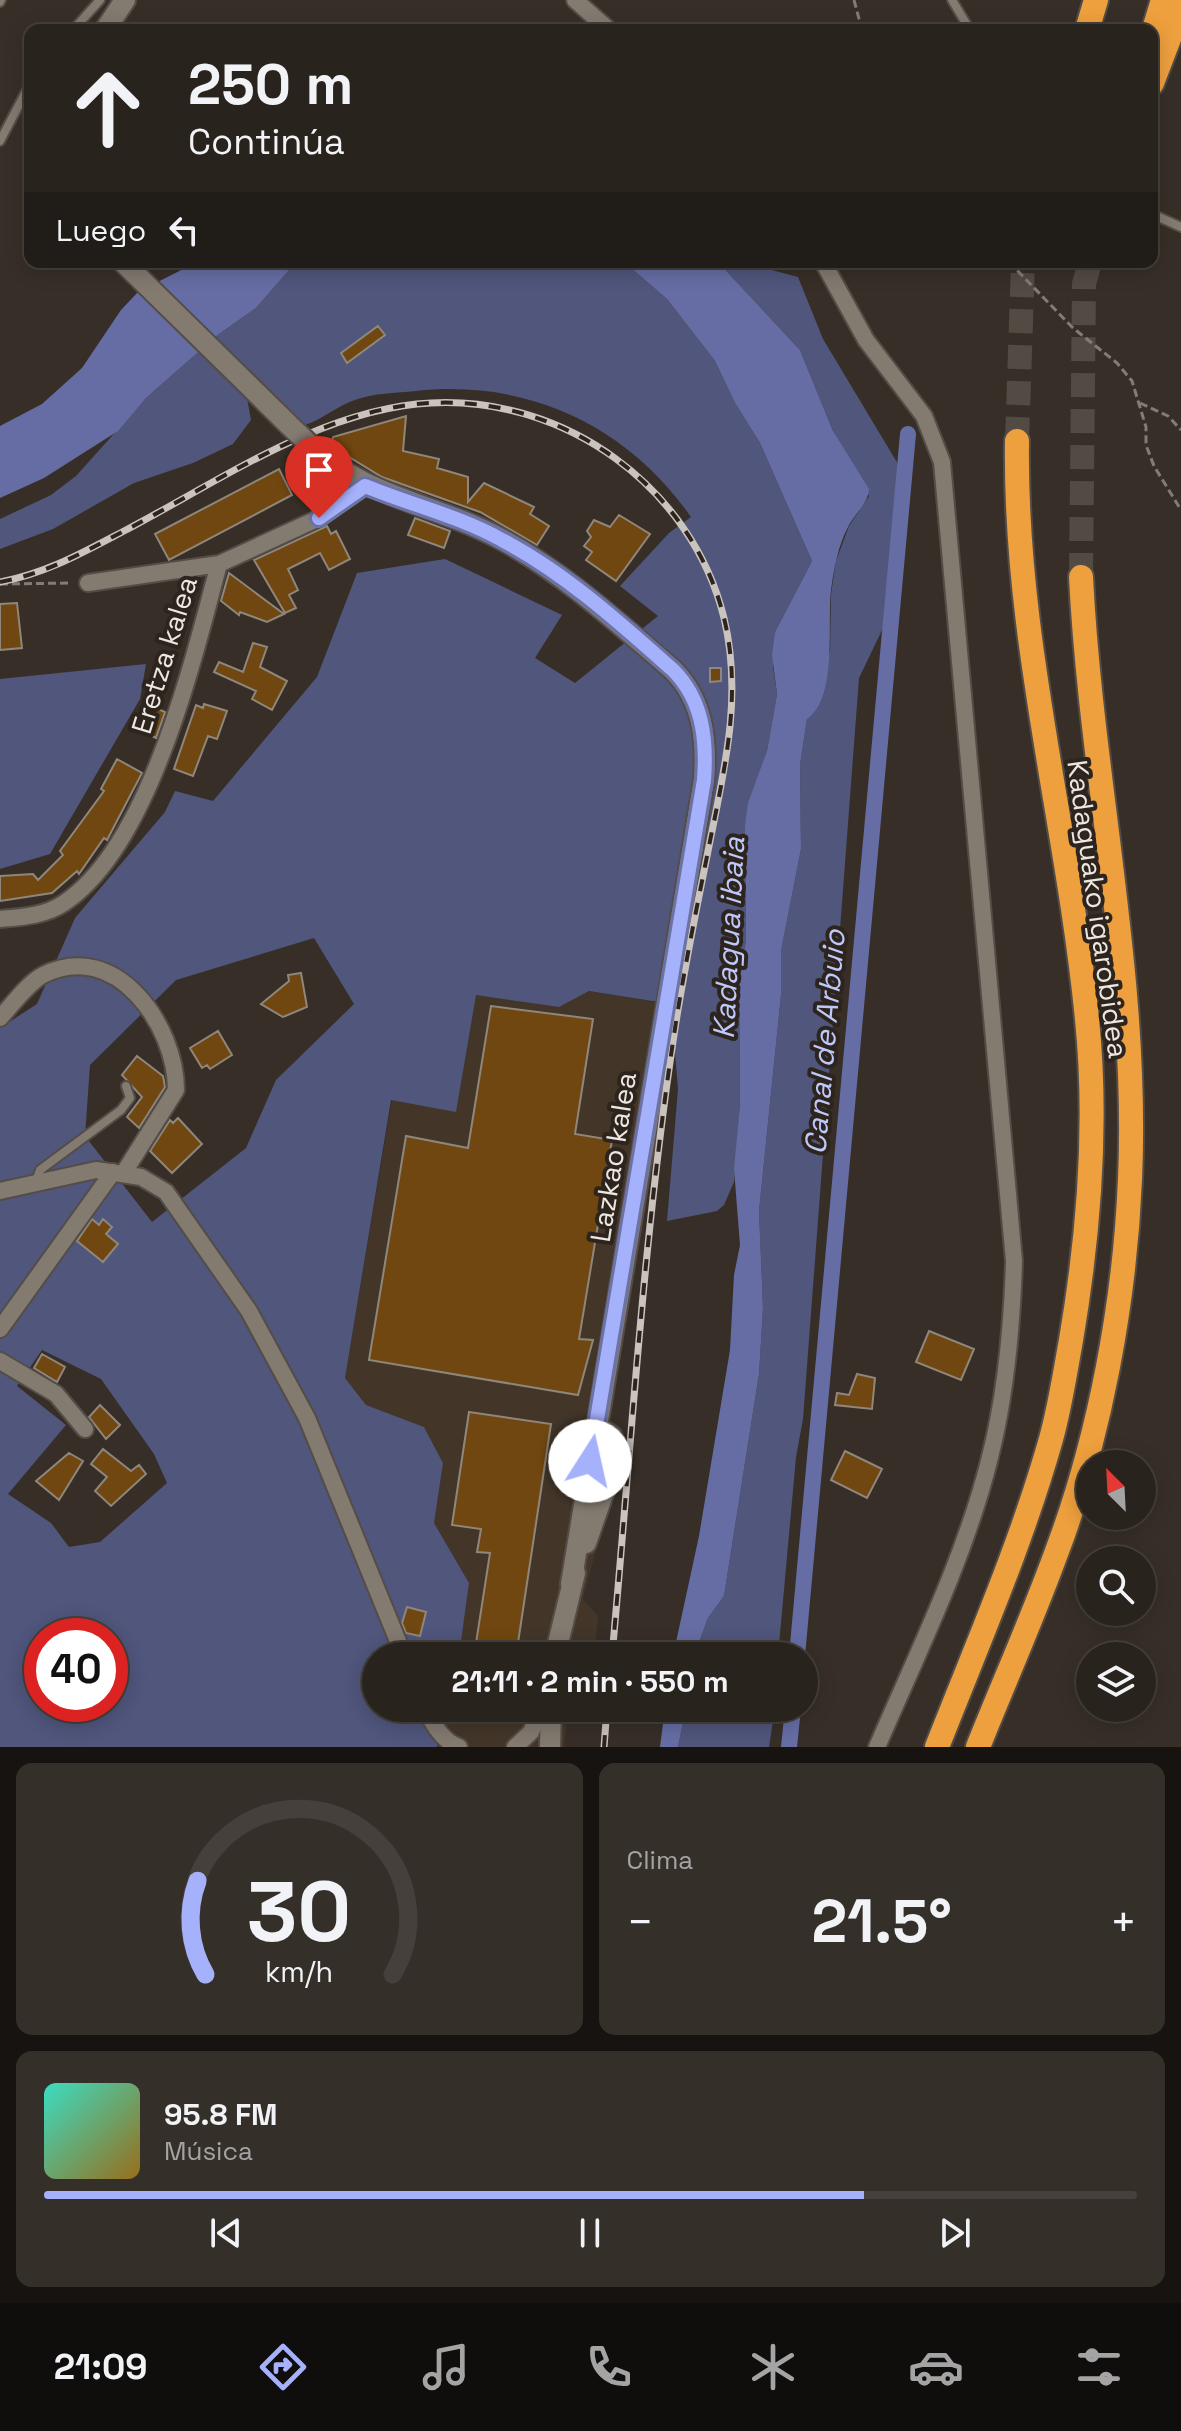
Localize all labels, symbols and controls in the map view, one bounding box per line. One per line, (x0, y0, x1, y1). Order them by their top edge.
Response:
text: 250 m (188, 49, 353, 120)
icon: ahead (56, 56, 160, 160)
text: Continúa (188, 119, 345, 165)
icon: left (162, 208, 206, 252)
text: Luego (56, 211, 146, 250)
pin (285, 436, 353, 518)
icon: arrive (297, 448, 341, 492)
street label: Eretza kalea (123, 572, 205, 738)
street label: Kadaguako igarobidea (1059, 758, 1137, 1060)
water label: Kadagua ibaia (704, 835, 753, 1040)
water label: Canal de Arbuio (795, 927, 854, 1156)
street label: Lazkao kalea (582, 1070, 644, 1244)
position arrow (548, 1419, 632, 1503)
north arrow (1076, 1450, 1156, 1530)
map controls (1076, 1450, 1156, 1722)
button: search (1076, 1546, 1156, 1626)
speed limit sign: 40 (24, 1618, 128, 1722)
button: layers (1076, 1642, 1156, 1722)
text: 21:11 · 2 min · 550 m (451, 1662, 729, 1701)
text: Clima (627, 1843, 693, 1877)
text: 30 (247, 1859, 351, 1965)
text: 21.5° (812, 1883, 952, 1960)
text: − (627, 1894, 654, 1950)
text: + (1110, 1894, 1137, 1950)
text: km/h (265, 1954, 333, 1990)
text: 95.8 FM (164, 2095, 278, 2134)
text: Música (164, 2134, 253, 2168)
icon: previous (204, 2211, 248, 2255)
icon: pause (568, 2211, 612, 2255)
icon: next (933, 2211, 977, 2255)
icon: directions (255, 2339, 311, 2395)
icon: music (418, 2339, 474, 2395)
icon: phone (581, 2339, 637, 2395)
icon: climate (745, 2339, 801, 2395)
icon: car (908, 2339, 964, 2395)
icon: filters (1071, 2339, 1127, 2395)
text: 21:09 (54, 2344, 148, 2390)

